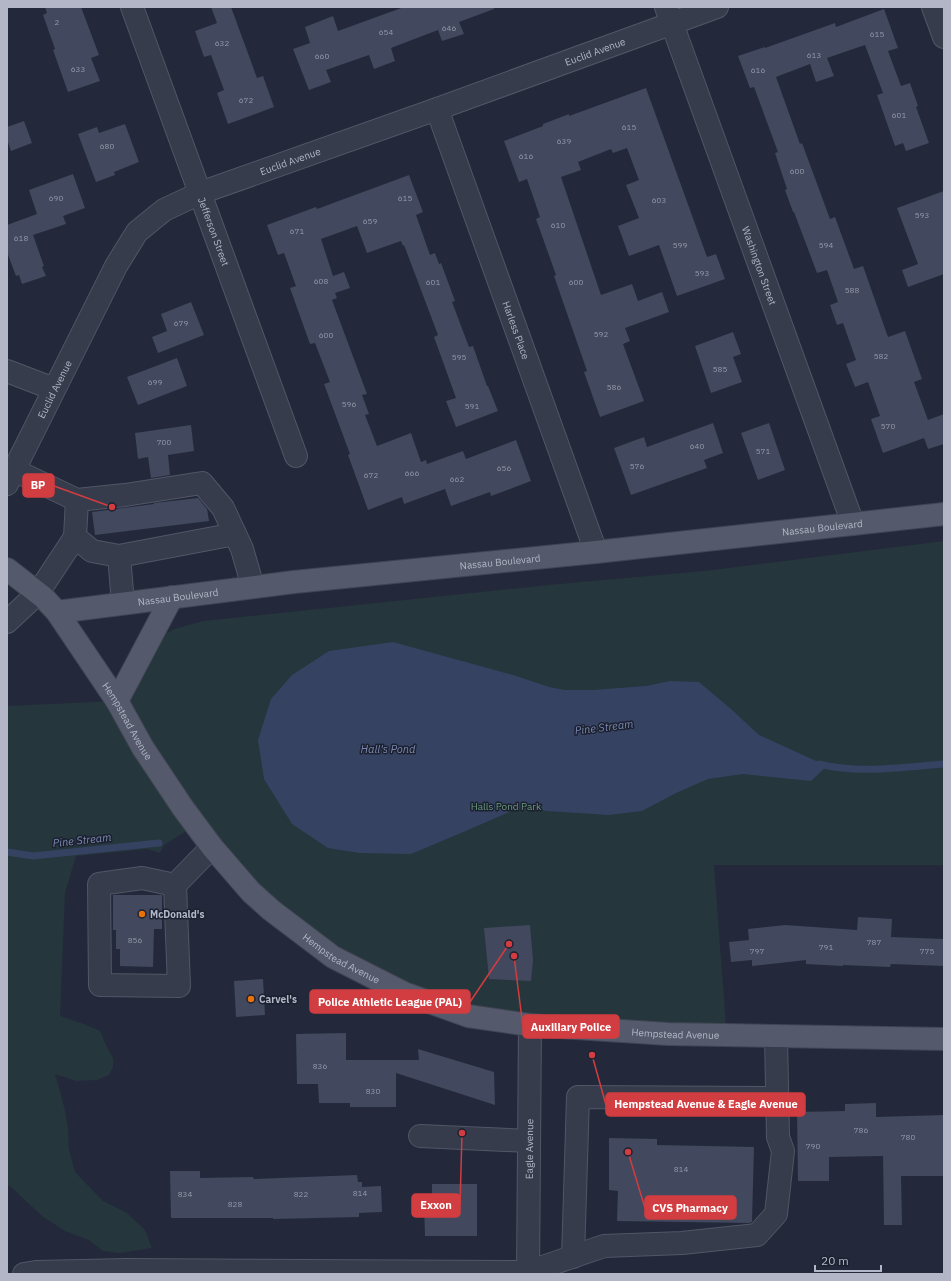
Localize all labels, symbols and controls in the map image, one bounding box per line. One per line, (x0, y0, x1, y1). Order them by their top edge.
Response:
house number: 2 (55, 17, 60, 27)
house number: 646 (442, 23, 456, 33)
house number: 654 (379, 27, 393, 37)
house number: 615 (870, 29, 884, 39)
street label: Euclid Avenue (563, 34, 628, 68)
house number: 632 (215, 38, 229, 48)
house number: 613 (807, 50, 821, 60)
house number: 660 (315, 51, 329, 61)
house number: 633 (71, 64, 85, 74)
house number: 616 (751, 65, 765, 75)
house number: 672 (239, 95, 253, 105)
house number: 601 (892, 110, 906, 120)
house number: 615 (622, 122, 636, 132)
house number: 639 (557, 136, 571, 146)
house number: 680 (100, 141, 114, 151)
street label: Euclid Avenue (258, 144, 323, 178)
house number: 616 (519, 151, 533, 161)
house number: 600 (790, 166, 804, 176)
house number: 690 (49, 193, 63, 203)
house number: 615 (398, 193, 412, 203)
street label: Jefferson Street (195, 195, 233, 268)
house number: 603 (652, 195, 666, 205)
house number: 593 (915, 210, 929, 220)
house number: 659 (363, 216, 377, 226)
house number: 610 (551, 220, 565, 230)
street label: Washington Street (739, 224, 780, 307)
house number: 671 (290, 226, 304, 236)
house number: 618 (14, 233, 28, 243)
house number: 599 (673, 240, 687, 250)
house number: 594 (819, 240, 833, 250)
house number: 593 (695, 268, 709, 278)
house number: 608 (314, 276, 328, 286)
house number: 601 (426, 277, 440, 287)
house number: 600 (569, 277, 583, 287)
house number: 588 (845, 285, 859, 295)
street label: Harless Place (500, 299, 533, 362)
house number: 679 (174, 318, 188, 328)
house number: 592 (594, 329, 608, 339)
house number: 600 (319, 330, 333, 340)
house number: 582 (874, 351, 888, 361)
house number: 595 (452, 352, 466, 362)
street label: Euclid Avenue (34, 357, 75, 420)
house number: 585 (713, 364, 727, 374)
house number: 699 (148, 377, 162, 387)
house number: 586 (607, 382, 621, 392)
house number: 596 (342, 399, 356, 409)
house number: 591 (465, 401, 479, 411)
house number: 570 (881, 421, 895, 431)
house number: 700 (157, 437, 171, 447)
house number: 640 (690, 441, 704, 451)
house number: 571 (756, 446, 770, 456)
house number: 576 (630, 461, 644, 471)
house number: 656 (497, 463, 511, 473)
house number: 666 (405, 468, 419, 478)
house number: 672 (364, 470, 378, 480)
callout: BP (23, 474, 54, 497)
house number: 662 (450, 474, 464, 484)
text: BP (31, 478, 45, 492)
street label: Nassau Boulevard (781, 516, 863, 538)
street label: Nassau Boulevard (459, 551, 541, 572)
street label: Nassau Boulevard (137, 585, 219, 608)
street label: Hempstead Avenue (100, 680, 156, 763)
water label: Pine Stream (574, 716, 634, 738)
water label: Hall's Pond (361, 742, 416, 756)
park label: Halls Pond Park (471, 800, 542, 813)
water label: Pine Stream (52, 830, 112, 850)
place label: McDonald's (150, 908, 204, 921)
marker: McDonald's (137, 909, 147, 919)
street label: Hempstead Avenue (300, 930, 383, 986)
house number: 856 (128, 935, 142, 945)
house number: 787 (867, 937, 881, 947)
house number: 791 (819, 942, 833, 952)
house number: 797 (750, 946, 764, 956)
house number: 775 (920, 946, 934, 956)
callout: Police Athletic League (PAL) (310, 990, 470, 1013)
place label: Carvel's (259, 993, 297, 1006)
marker: Carvel's (246, 994, 256, 1004)
text: Police Athletic League (PAL) (318, 995, 462, 1009)
callout: Auxiliary Police (523, 1015, 619, 1038)
text: Auxiliary Police (531, 1020, 611, 1034)
street label: Hempstead Avenue (631, 1025, 720, 1041)
house number: 836 (313, 1061, 327, 1071)
house number: 830 (366, 1086, 380, 1096)
callout: Hempstead Avenue & Eagle Avenue (606, 1093, 805, 1116)
text: Hempstead Avenue & Eagle Avenue (614, 1097, 798, 1111)
street label: Eagle Avenue (522, 1118, 536, 1179)
house number: 786 (854, 1125, 868, 1135)
house number: 780 (901, 1132, 915, 1142)
house number: 790 (806, 1141, 820, 1151)
house number: 814 (674, 1164, 688, 1174)
house number: 814 (353, 1188, 367, 1198)
house number: 834 (178, 1189, 192, 1199)
house number: 822 (294, 1189, 308, 1199)
callout: Exxon (412, 1194, 460, 1217)
callout: CVS Pharmacy (645, 1196, 736, 1219)
text: Exxon (420, 1198, 452, 1212)
house number: 828 (228, 1199, 242, 1209)
text: CVS Pharmacy (652, 1201, 728, 1215)
scale bar (815, 1247, 881, 1273)
text: 20 m (821, 1253, 849, 1268)

